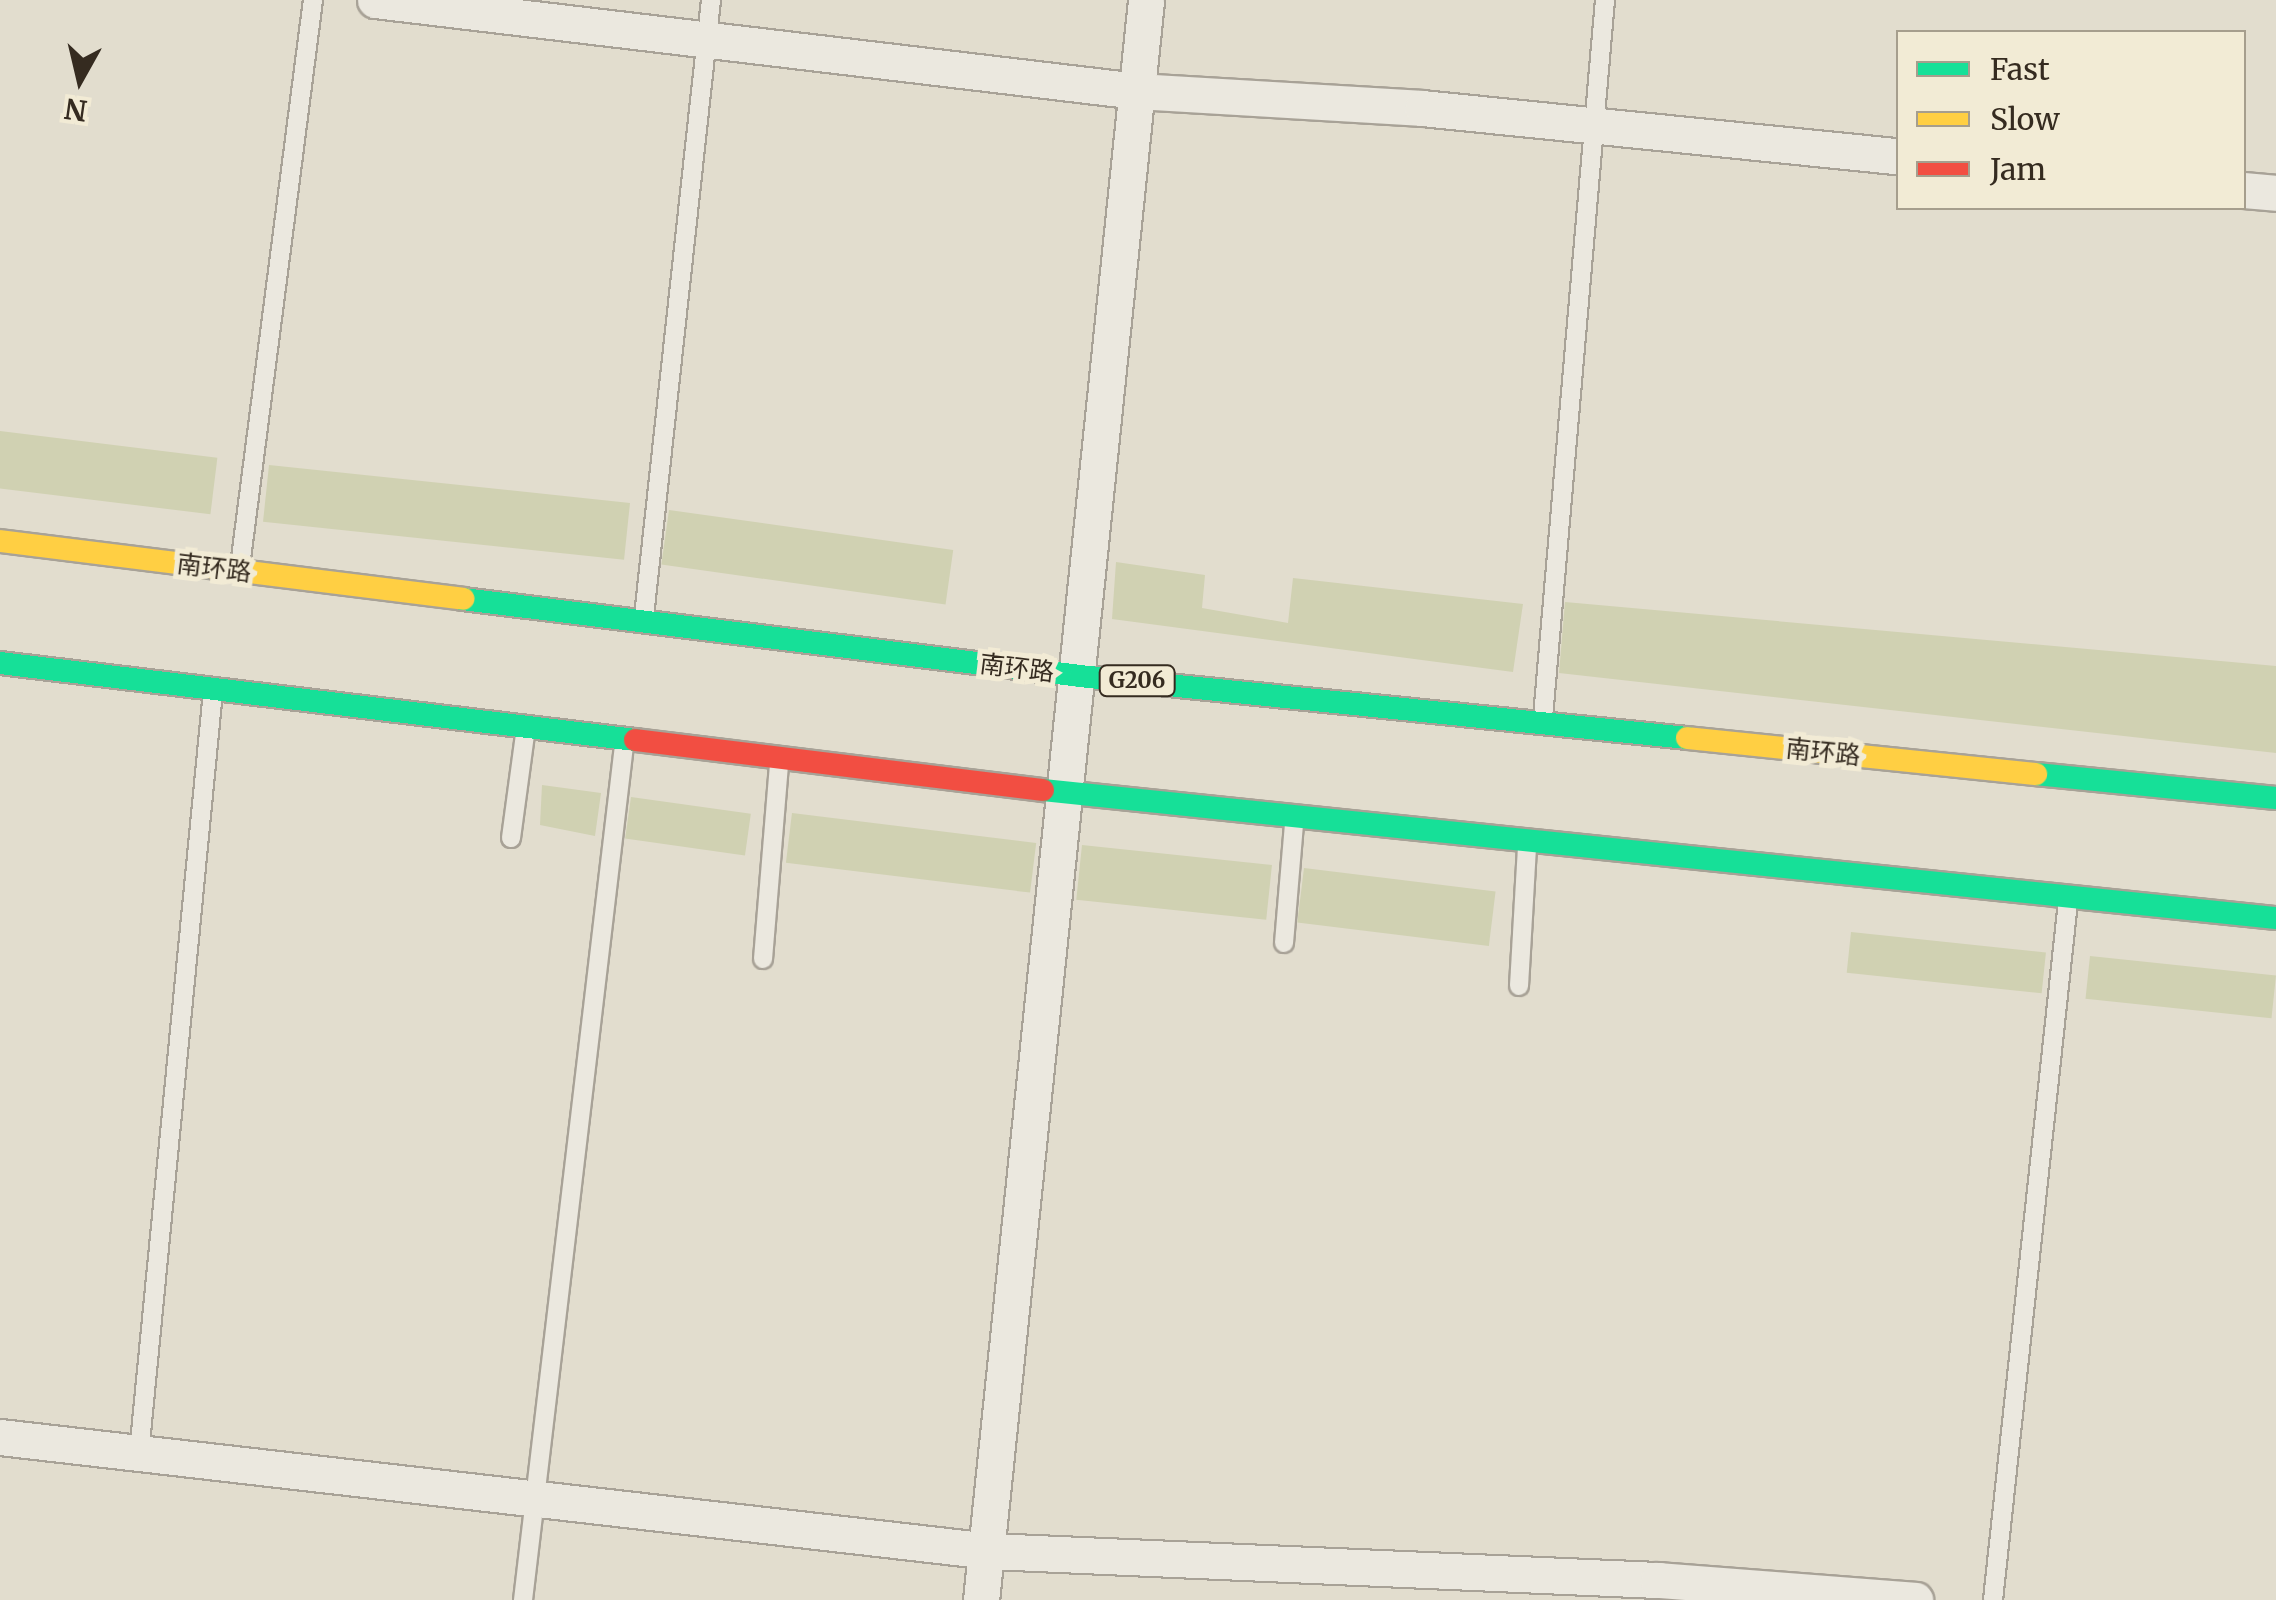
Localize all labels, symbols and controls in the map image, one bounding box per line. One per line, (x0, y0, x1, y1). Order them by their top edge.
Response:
north arrow (30, 30, 130, 130)
legend (1896, 30, 2246, 210)
text: Fast (1990, 50, 2050, 88)
text: N (62, 90, 89, 129)
text: Slow (1990, 100, 2060, 138)
text: Jam (1990, 150, 2046, 188)
street label: 南环路 (175, 549, 253, 587)
street label: 南环路 (978, 649, 1056, 687)
road number: G206 (1097, 664, 1177, 698)
street label: 南环路 (1784, 733, 1862, 771)

